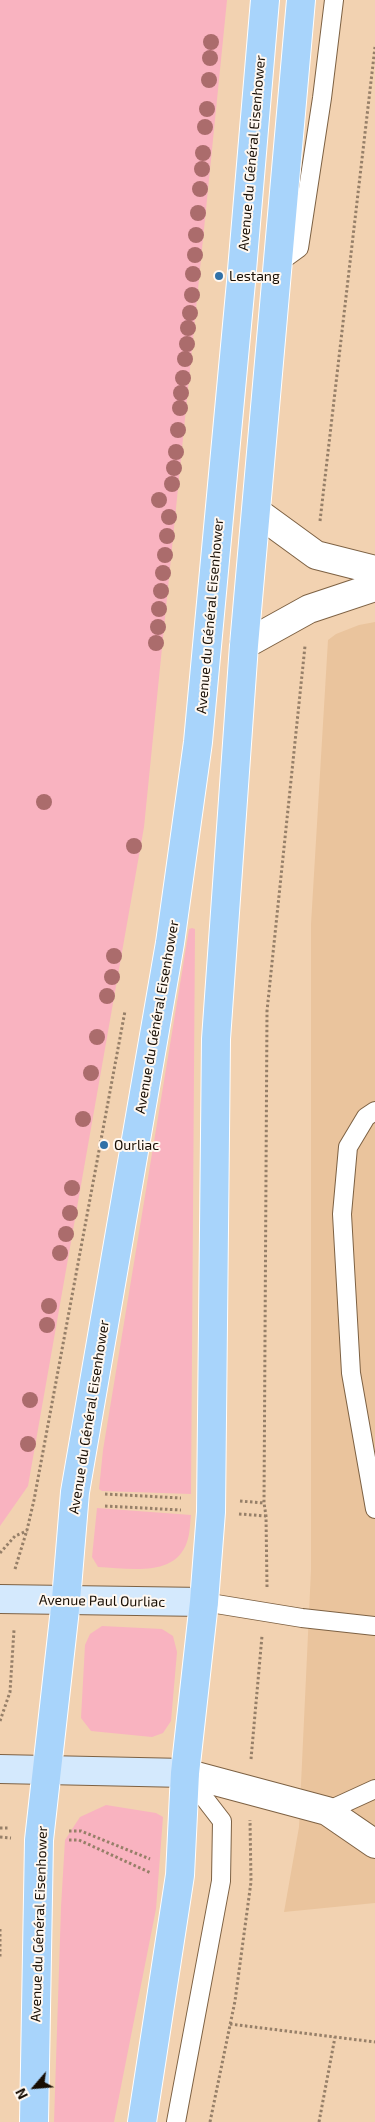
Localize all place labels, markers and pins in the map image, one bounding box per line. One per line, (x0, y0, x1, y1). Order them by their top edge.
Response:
place label: Lestang (229, 268, 280, 284)
marker: Lestang (213, 270, 225, 282)
place label: Ourliac (114, 1137, 159, 1153)
marker: Ourliac (98, 1139, 110, 1151)

